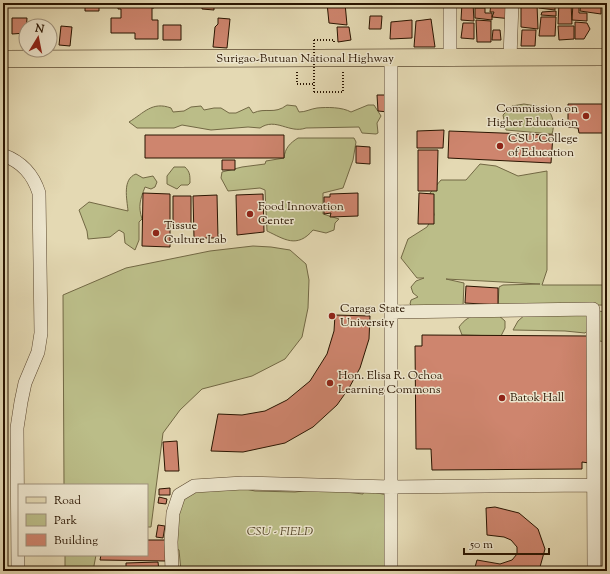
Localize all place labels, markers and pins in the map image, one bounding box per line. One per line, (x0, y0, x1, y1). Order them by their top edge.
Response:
place label: Commission on Higher Education (487, 100, 578, 132)
marker: Commission on Higher Education (581, 111, 591, 121)
place label: CSU-College of Education (508, 130, 578, 162)
marker: CSU-College of Education (495, 141, 505, 151)
place label: Food Innovation Center (258, 198, 344, 230)
marker: Food Innovation Center (245, 209, 255, 219)
place label: Tissue Culture Lab (164, 217, 227, 249)
marker: Tissue Culture Lab (151, 228, 161, 238)
place label: Caraga State University (340, 300, 405, 332)
marker: Caraga State University (327, 311, 337, 321)
place label: Hon. Elisa R. Ochoa Learning Commons (338, 367, 443, 399)
marker: Hon. Elisa R. Ochoa Learning Commons (325, 378, 335, 388)
place label: Batok Hall (510, 389, 565, 407)
marker: Batok Hall (497, 393, 507, 403)

